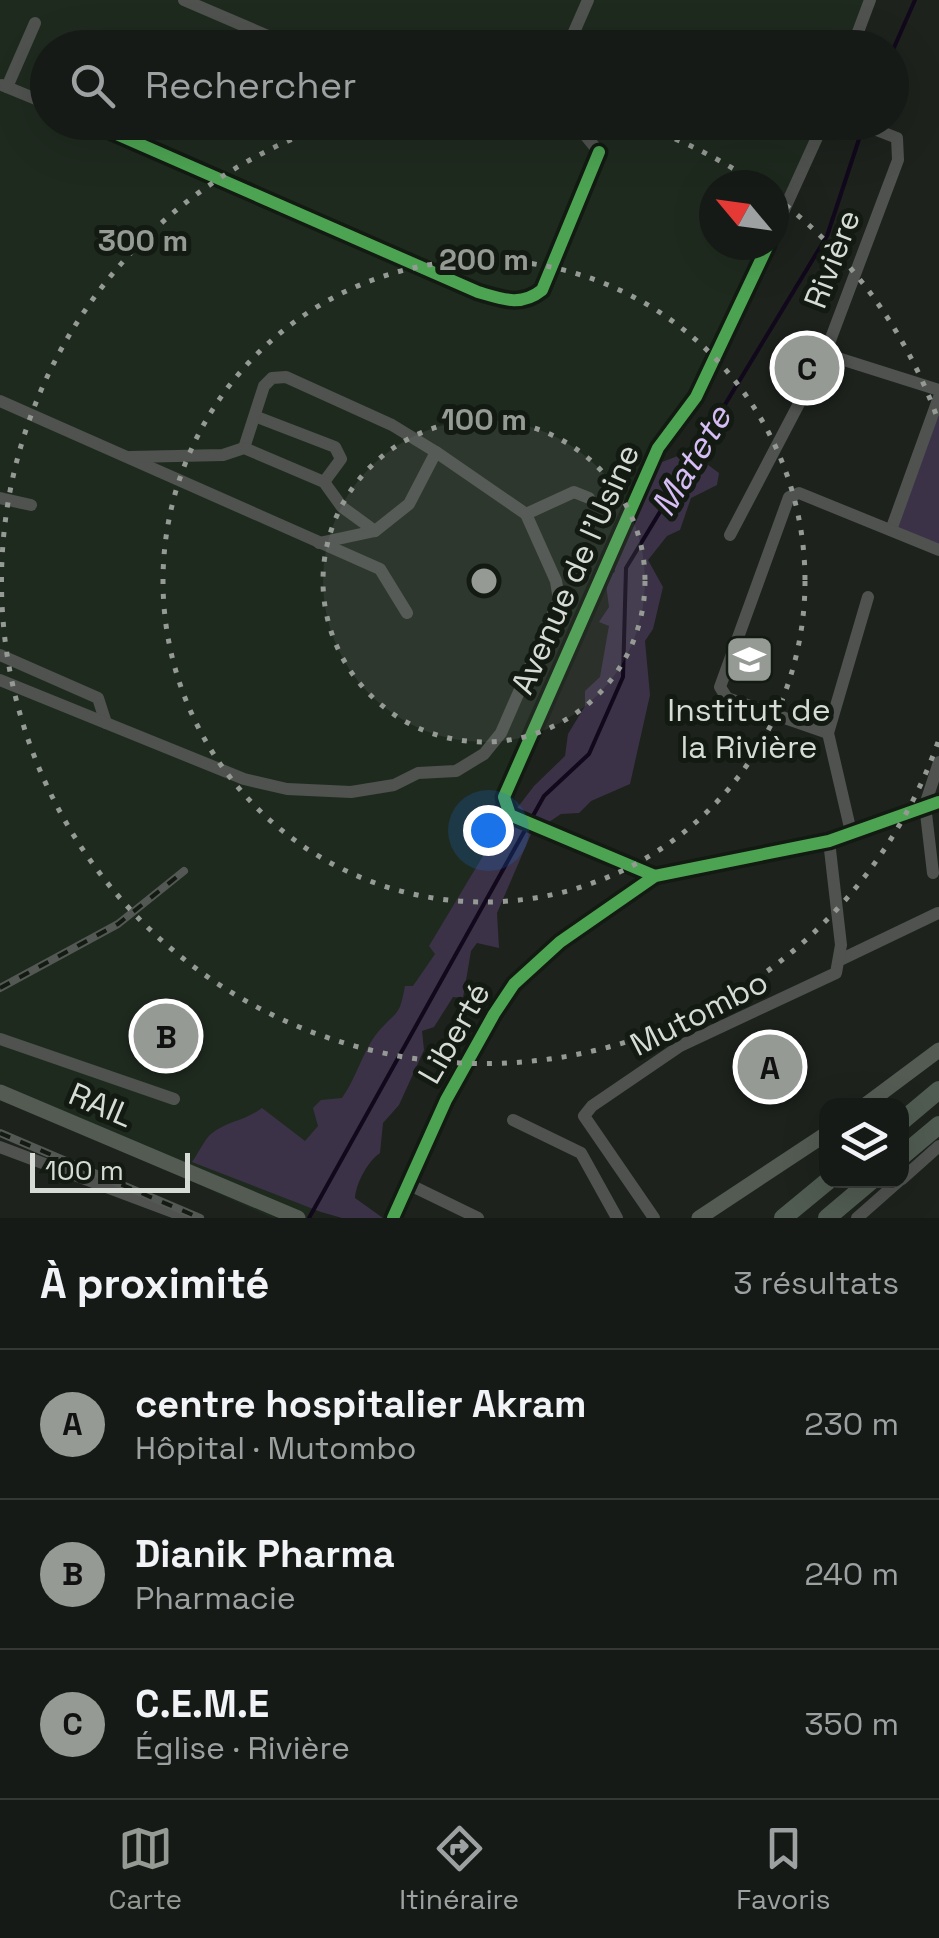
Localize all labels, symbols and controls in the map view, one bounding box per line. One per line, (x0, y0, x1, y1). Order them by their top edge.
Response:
search box (30, 30, 909, 140)
icon: search (65, 58, 120, 113)
text: Rechercher (145, 61, 356, 109)
north arrow (699, 170, 789, 260)
street label: Rivière (795, 204, 869, 314)
text: 300 m (98, 221, 188, 260)
text: 200 m (439, 240, 529, 279)
pin: C (774, 330, 840, 406)
water label: Matete (641, 397, 742, 524)
text: 100 m (441, 400, 527, 439)
street label: Avenue de l'Usine (502, 438, 648, 700)
centre of rings (466, 563, 502, 599)
school or university icon: Institut de la Rivière (723, 634, 775, 686)
place label: Institut de la Rivière (667, 690, 831, 767)
your location (463, 805, 514, 856)
street label: Mutombo (623, 961, 775, 1065)
street label: Liberté (409, 975, 499, 1091)
pin: B (134, 998, 198, 1074)
pin: A (738, 1030, 802, 1104)
street label: RAIL (63, 1074, 139, 1136)
map controls (819, 1098, 909, 1188)
button: layers (819, 1098, 909, 1188)
scale bar (30, 1148, 190, 1192)
text: 100 m (45, 1152, 124, 1188)
text: À proximité (40, 1257, 270, 1310)
text: 3 résultats (733, 1263, 899, 1303)
text: centre hospitalier Akram (135, 1380, 586, 1428)
text: A (62, 1404, 83, 1444)
text: 230 m (804, 1404, 899, 1444)
text: Hôpital · Mutombo (135, 1428, 417, 1468)
text: Dianik Pharma (135, 1530, 395, 1578)
text: B (62, 1554, 83, 1594)
text: 240 m (804, 1554, 899, 1594)
text: Pharmacie (135, 1578, 296, 1618)
text: C.E.M.E (135, 1680, 269, 1728)
text: C (62, 1704, 83, 1744)
text: 350 m (804, 1704, 899, 1744)
text: Église · Rivière (135, 1728, 350, 1768)
tab: Carte (109, 1821, 182, 1917)
tab: Itinéraire (399, 1821, 519, 1917)
tab: Favoris (736, 1821, 830, 1917)

